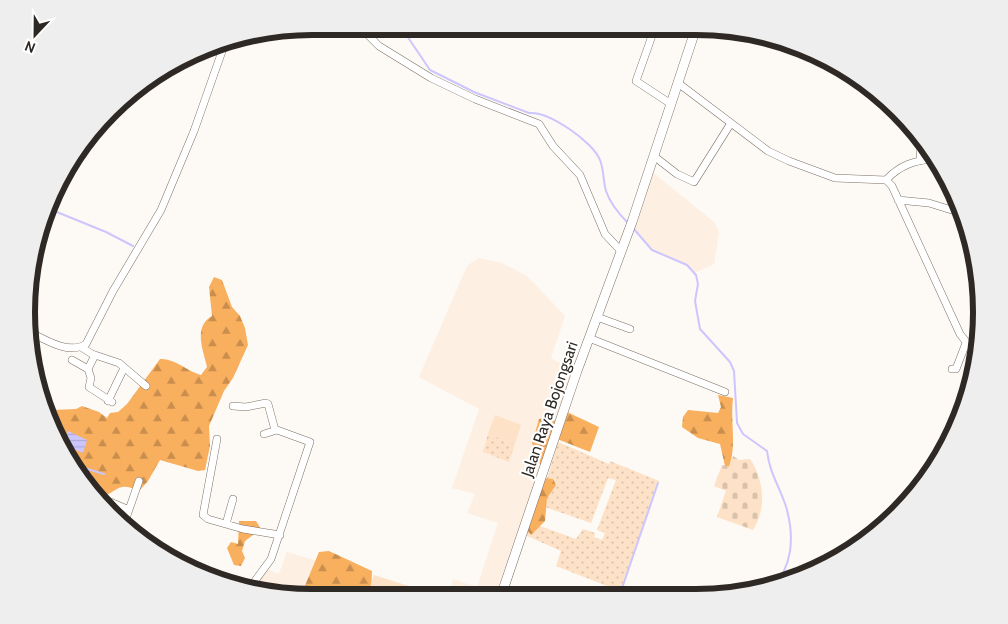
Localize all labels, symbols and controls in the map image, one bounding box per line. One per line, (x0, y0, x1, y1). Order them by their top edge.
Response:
north arrow (10, 10, 60, 60)
text: N (22, 37, 38, 57)
street label: Jalan Raya Bojongsari (517, 339, 582, 480)

